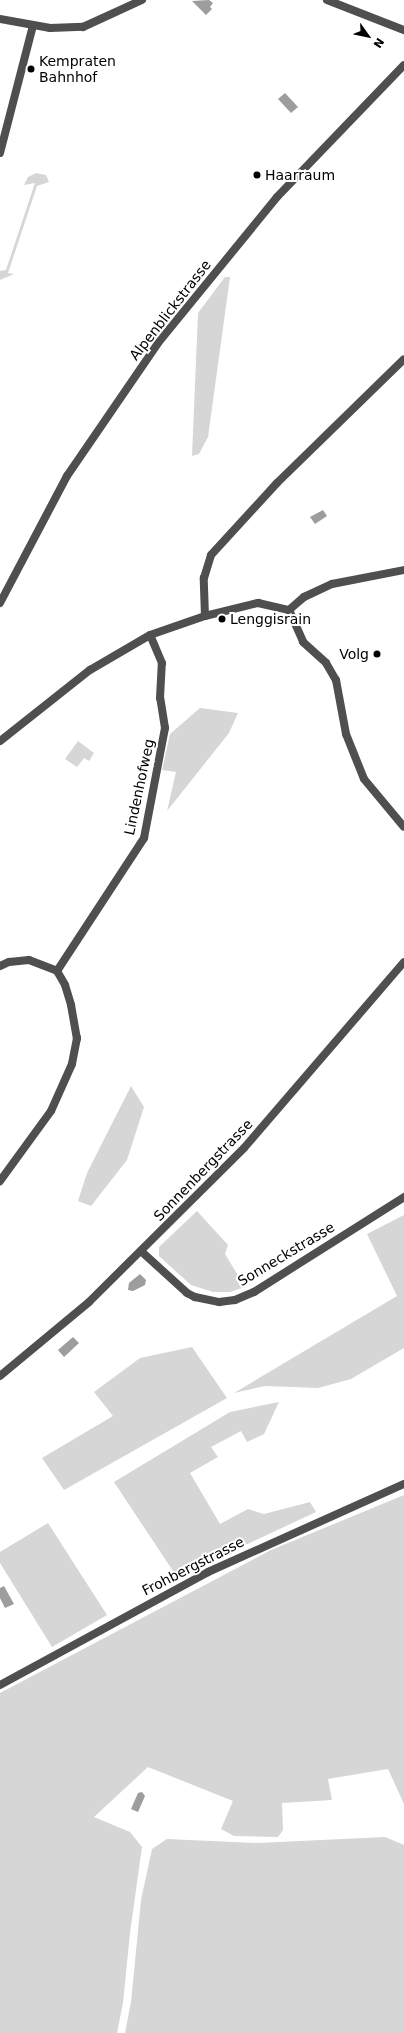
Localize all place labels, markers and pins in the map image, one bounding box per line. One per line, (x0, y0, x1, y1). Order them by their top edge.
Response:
place label: Kempraten Bahnhof (39, 53, 116, 86)
marker: Kempraten Bahnhof (26, 64, 36, 74)
place label: Haarraum (265, 167, 335, 183)
marker: Haarraum (252, 170, 262, 180)
place label: Lenggisrain (230, 611, 311, 627)
marker: Lenggisrain (217, 614, 227, 624)
place label: Volg (339, 646, 369, 662)
marker: Volg (372, 649, 382, 659)

